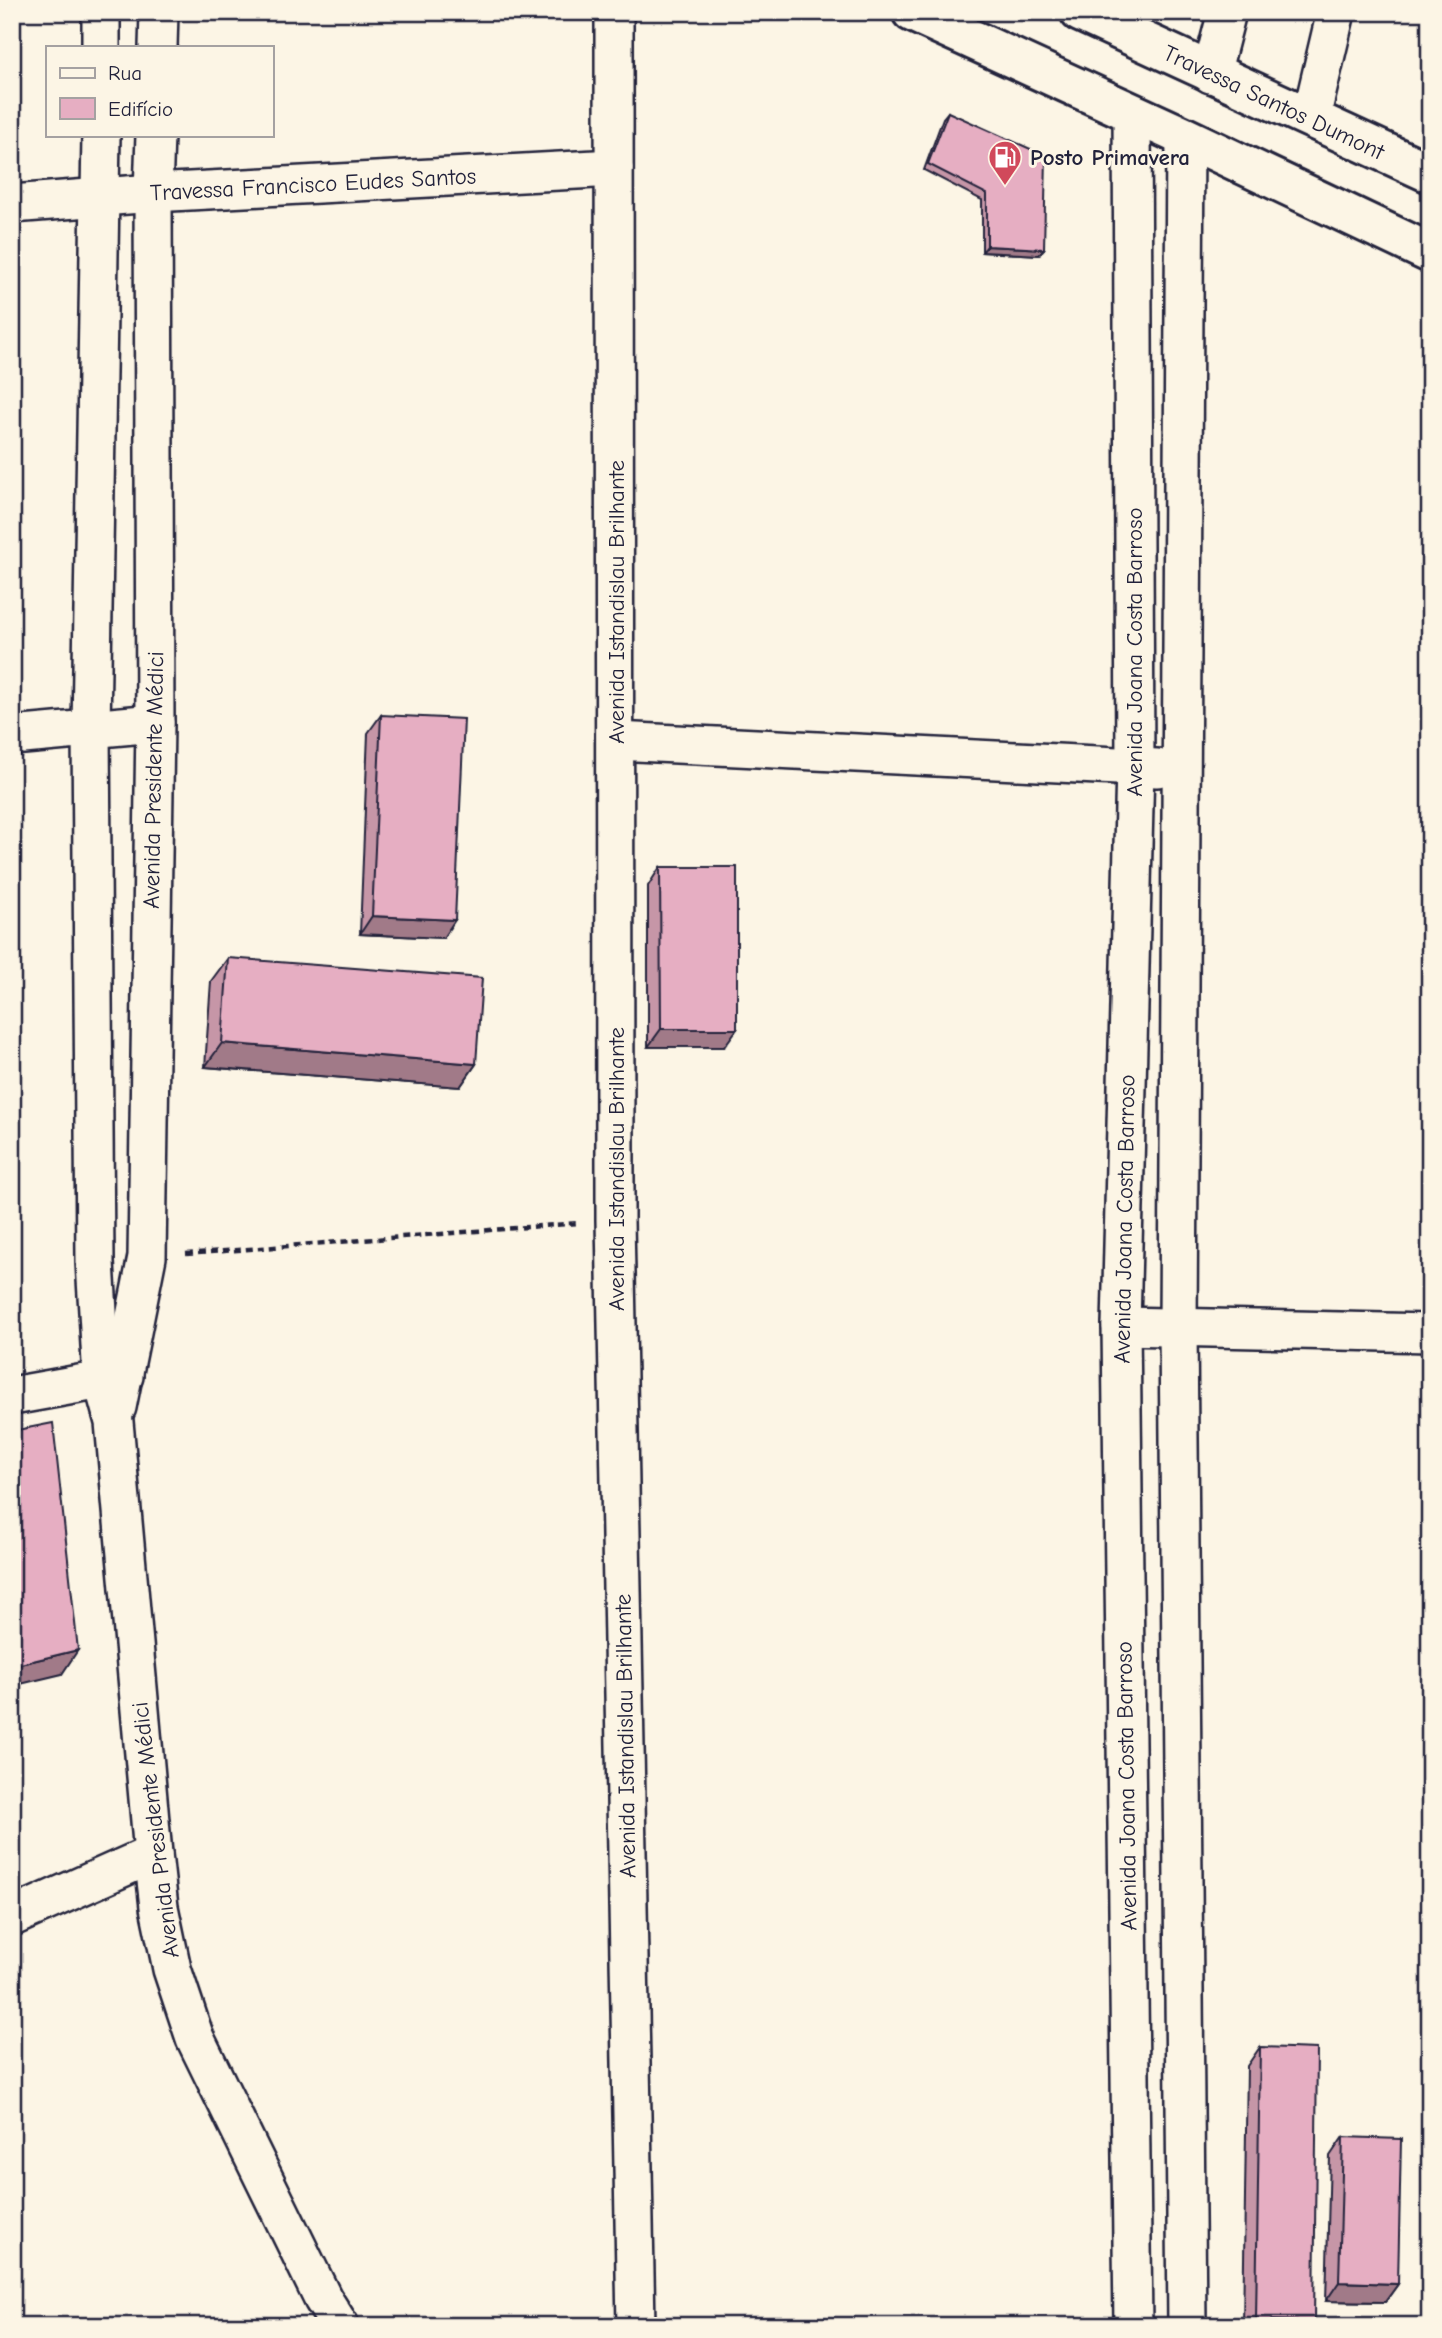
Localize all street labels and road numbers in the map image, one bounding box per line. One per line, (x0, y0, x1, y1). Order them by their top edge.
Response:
street label: Travessa Santos Dumont (1159, 39, 1390, 166)
street label: Travessa Francisco Eudes Santos (149, 162, 477, 207)
street label: Avenida Istandislau Brilhante (603, 460, 630, 744)
street label: Avenida Joana Costa Barroso (1121, 507, 1148, 797)
street label: Avenida Presidente Médici (138, 651, 169, 909)
street label: Avenida Istandislau Brilhante (603, 1027, 630, 1311)
street label: Avenida Joana Costa Barroso (1108, 1074, 1141, 1364)
street label: Avenida Istandislau Brilhante (610, 1594, 641, 1878)
street label: Avenida Joana Costa Barroso (1110, 1641, 1143, 1931)
street label: Avenida Presidente Médici (126, 1700, 185, 1959)

